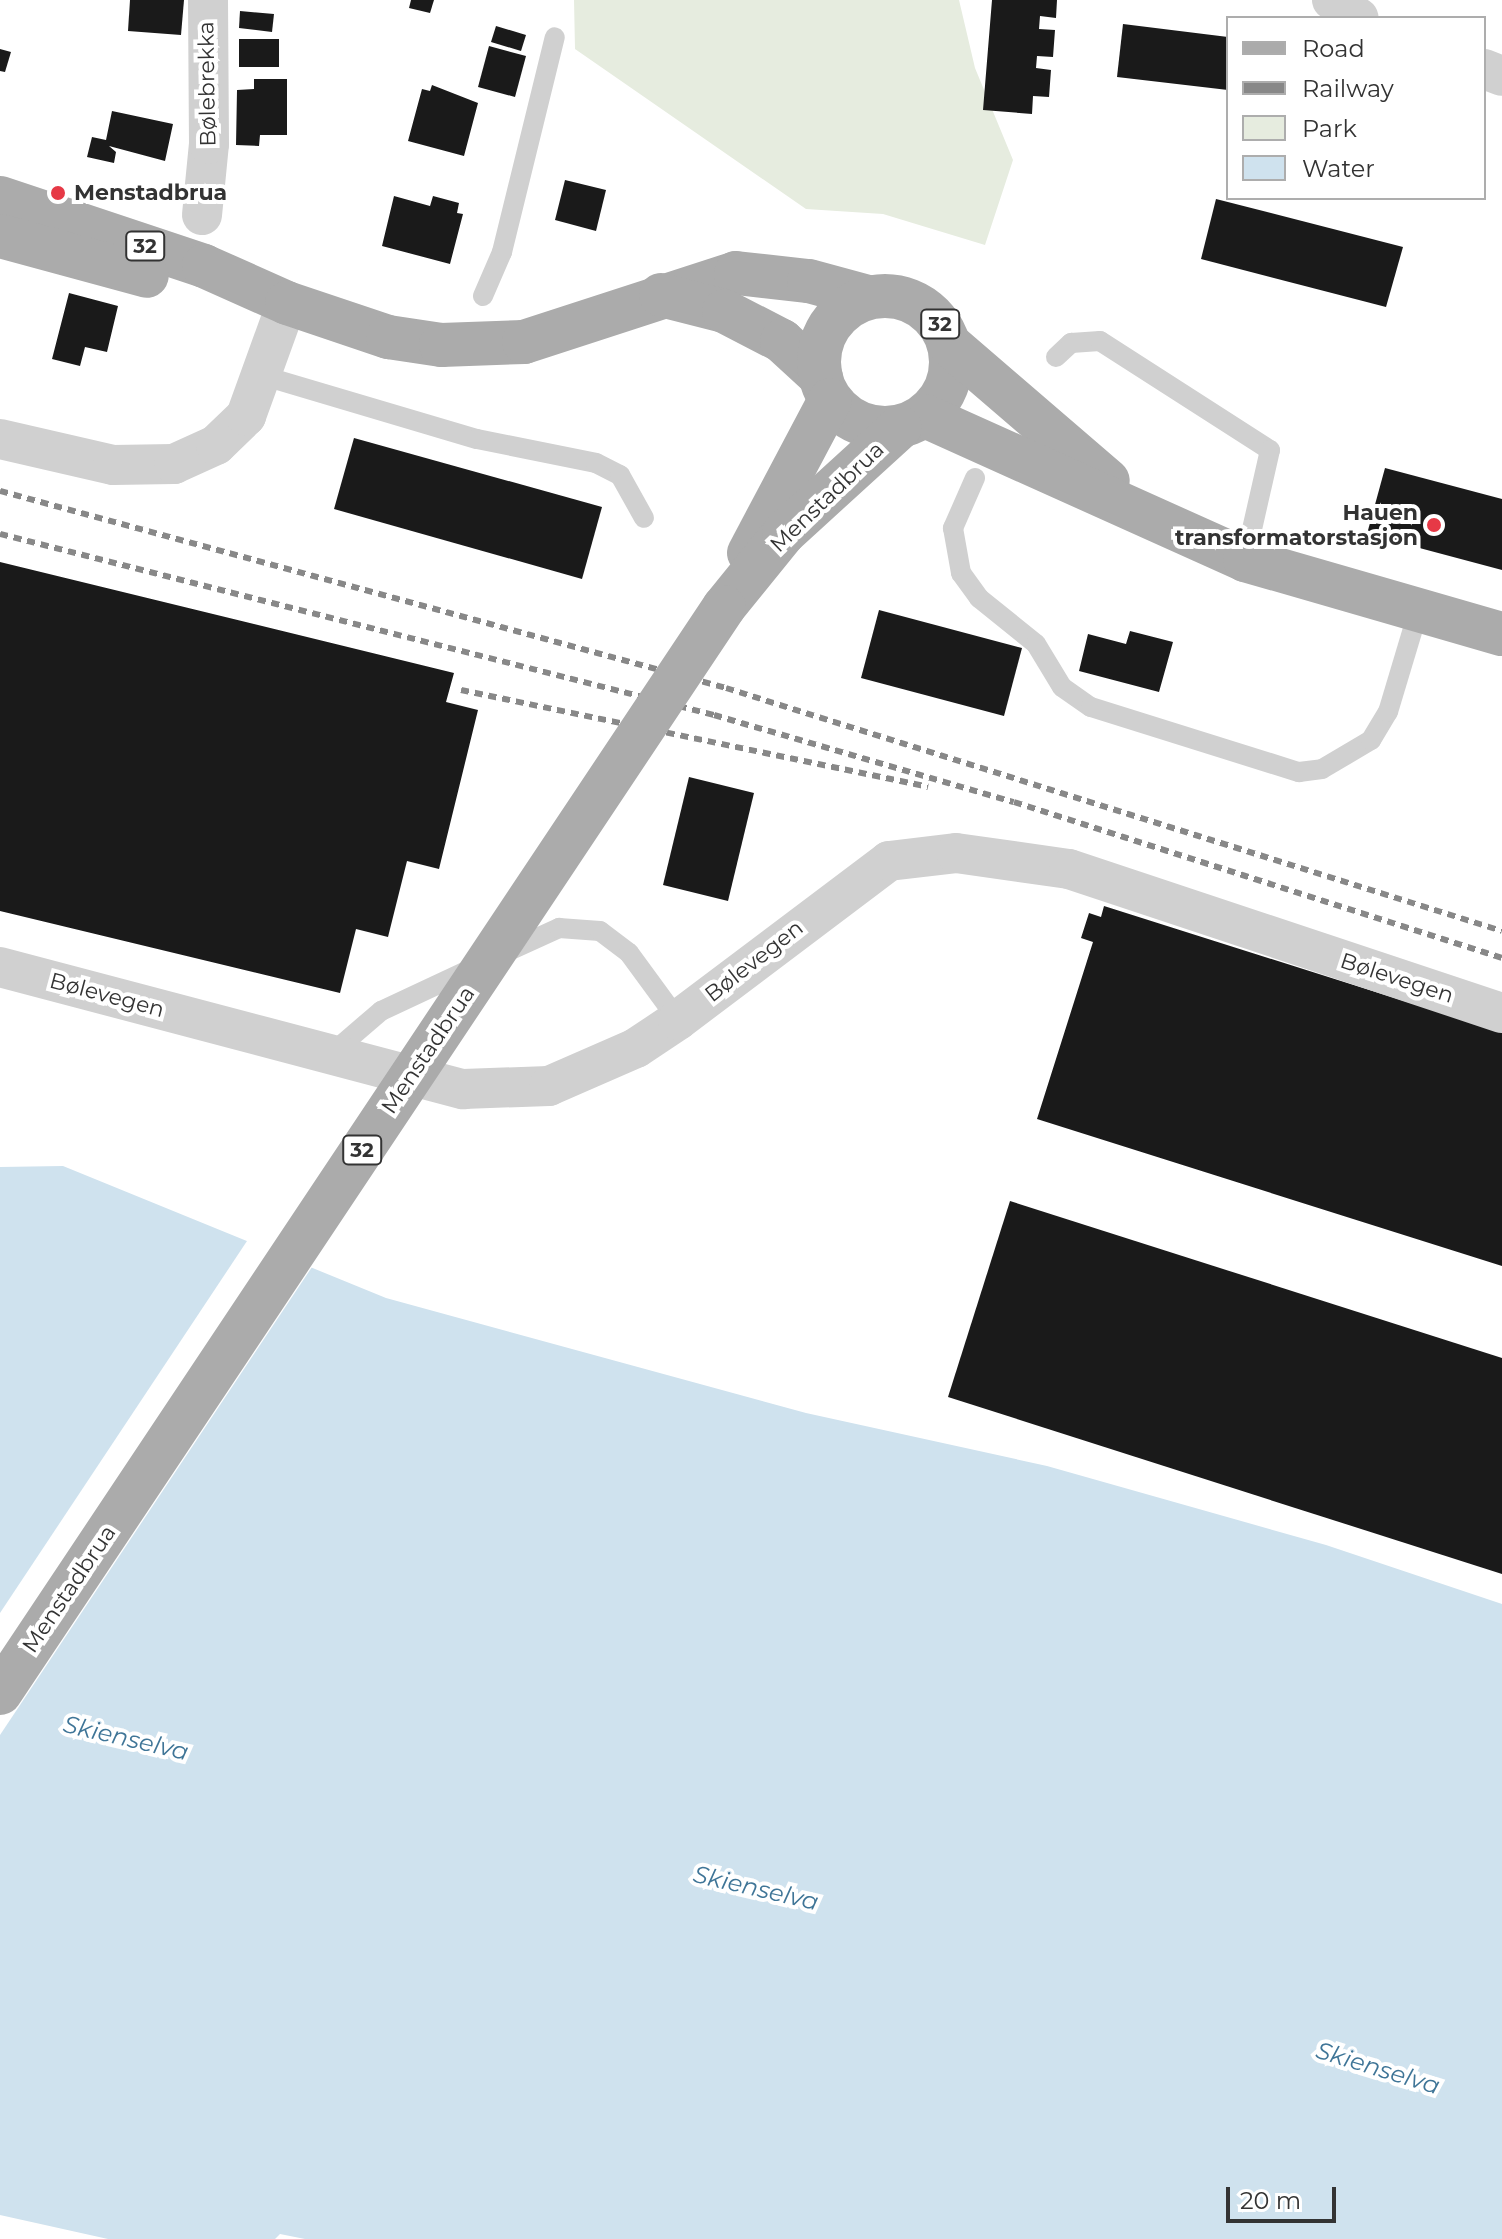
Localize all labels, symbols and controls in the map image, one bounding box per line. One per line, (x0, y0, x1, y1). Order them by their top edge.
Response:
legend (1226, 16, 1486, 200)
street label: Bølebrekka (193, 21, 221, 147)
text: Road (1302, 34, 1365, 63)
text: Railway (1302, 74, 1394, 103)
text: Park (1302, 114, 1357, 143)
text: Water (1302, 154, 1375, 183)
place label: Menstadbrua (74, 180, 227, 206)
marker: Menstadbrua (49, 184, 67, 202)
road number: 32 (125, 230, 165, 262)
road number: 32 (920, 308, 960, 340)
street label: Menstadbrua (765, 436, 889, 558)
place label: Hauen transformatorstasjon (1175, 499, 1418, 550)
marker: Hauen transformatorstasjon (1425, 516, 1443, 534)
street label: Bølevegen (700, 914, 808, 1008)
street label: Bølevegen (1337, 947, 1457, 1009)
street label: Bølevegen (47, 967, 167, 1023)
street label: Menstadbrua (376, 981, 480, 1119)
road number: 32 (342, 1134, 382, 1166)
street label: Menstadbrua (17, 1520, 121, 1658)
water label: Skienselva (61, 1710, 191, 1766)
water label: Skienselva (691, 1860, 821, 1916)
water label: Skienselva (1313, 2036, 1443, 2100)
scale bar (1230, 2171, 1340, 2221)
text: 20 m (1240, 2186, 1301, 2215)

